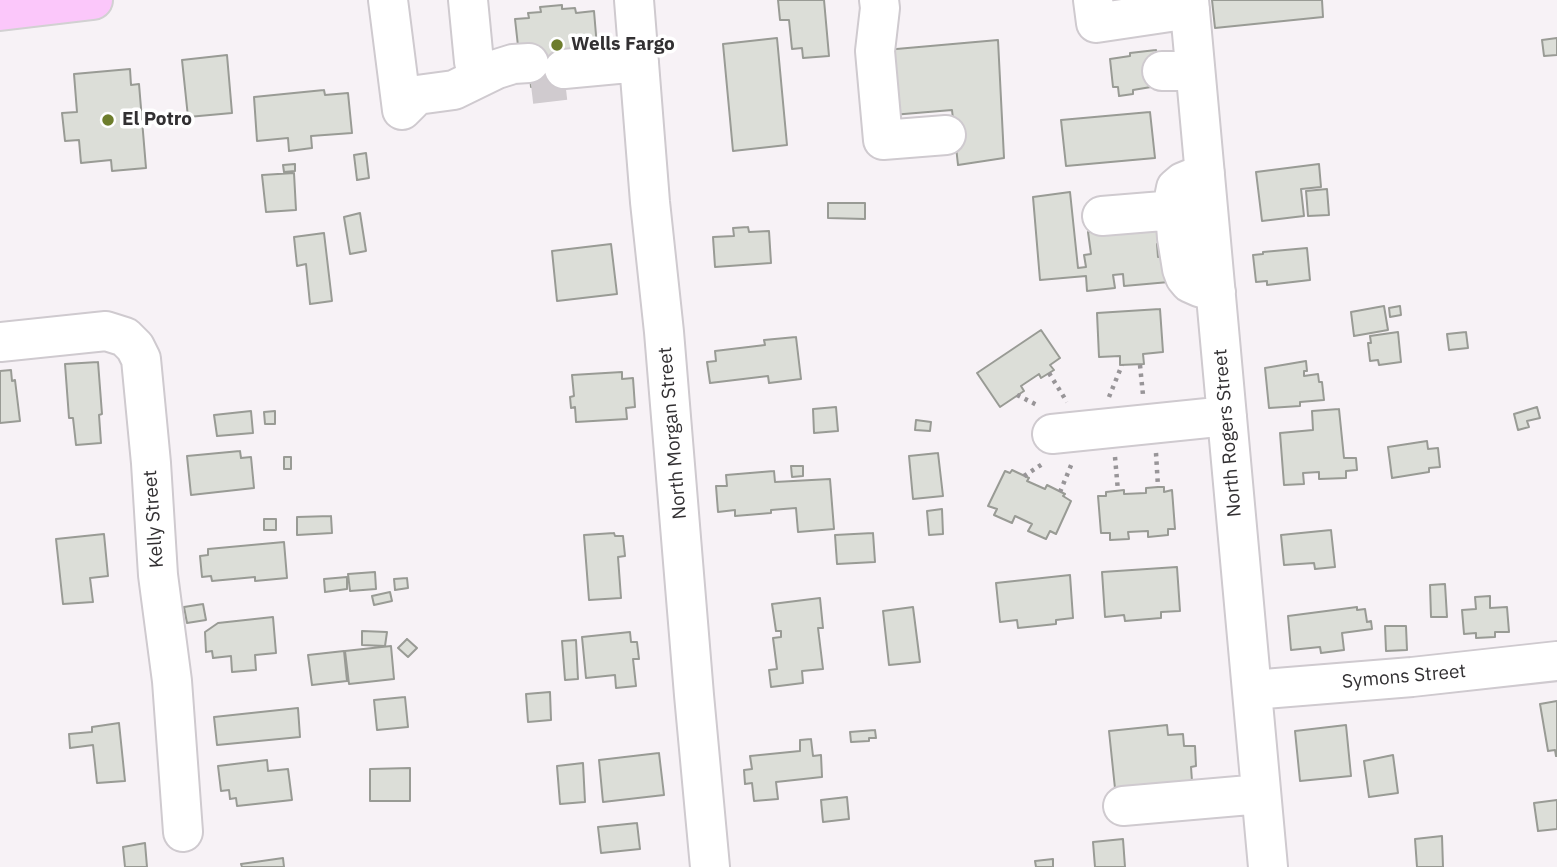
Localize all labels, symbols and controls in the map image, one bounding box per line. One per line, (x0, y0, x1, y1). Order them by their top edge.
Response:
place label: Wells Fargo (571, 34, 675, 56)
marker: Wells Fargo (549, 37, 565, 53)
place label: El Potro (122, 109, 192, 131)
marker: El Potro (100, 112, 116, 128)
street label: North Morgan Street (654, 346, 692, 520)
street label: North Rogers Street (1209, 348, 1247, 518)
street label: Kelly Street (139, 469, 169, 569)
street label: Symons Street (1341, 660, 1467, 694)

